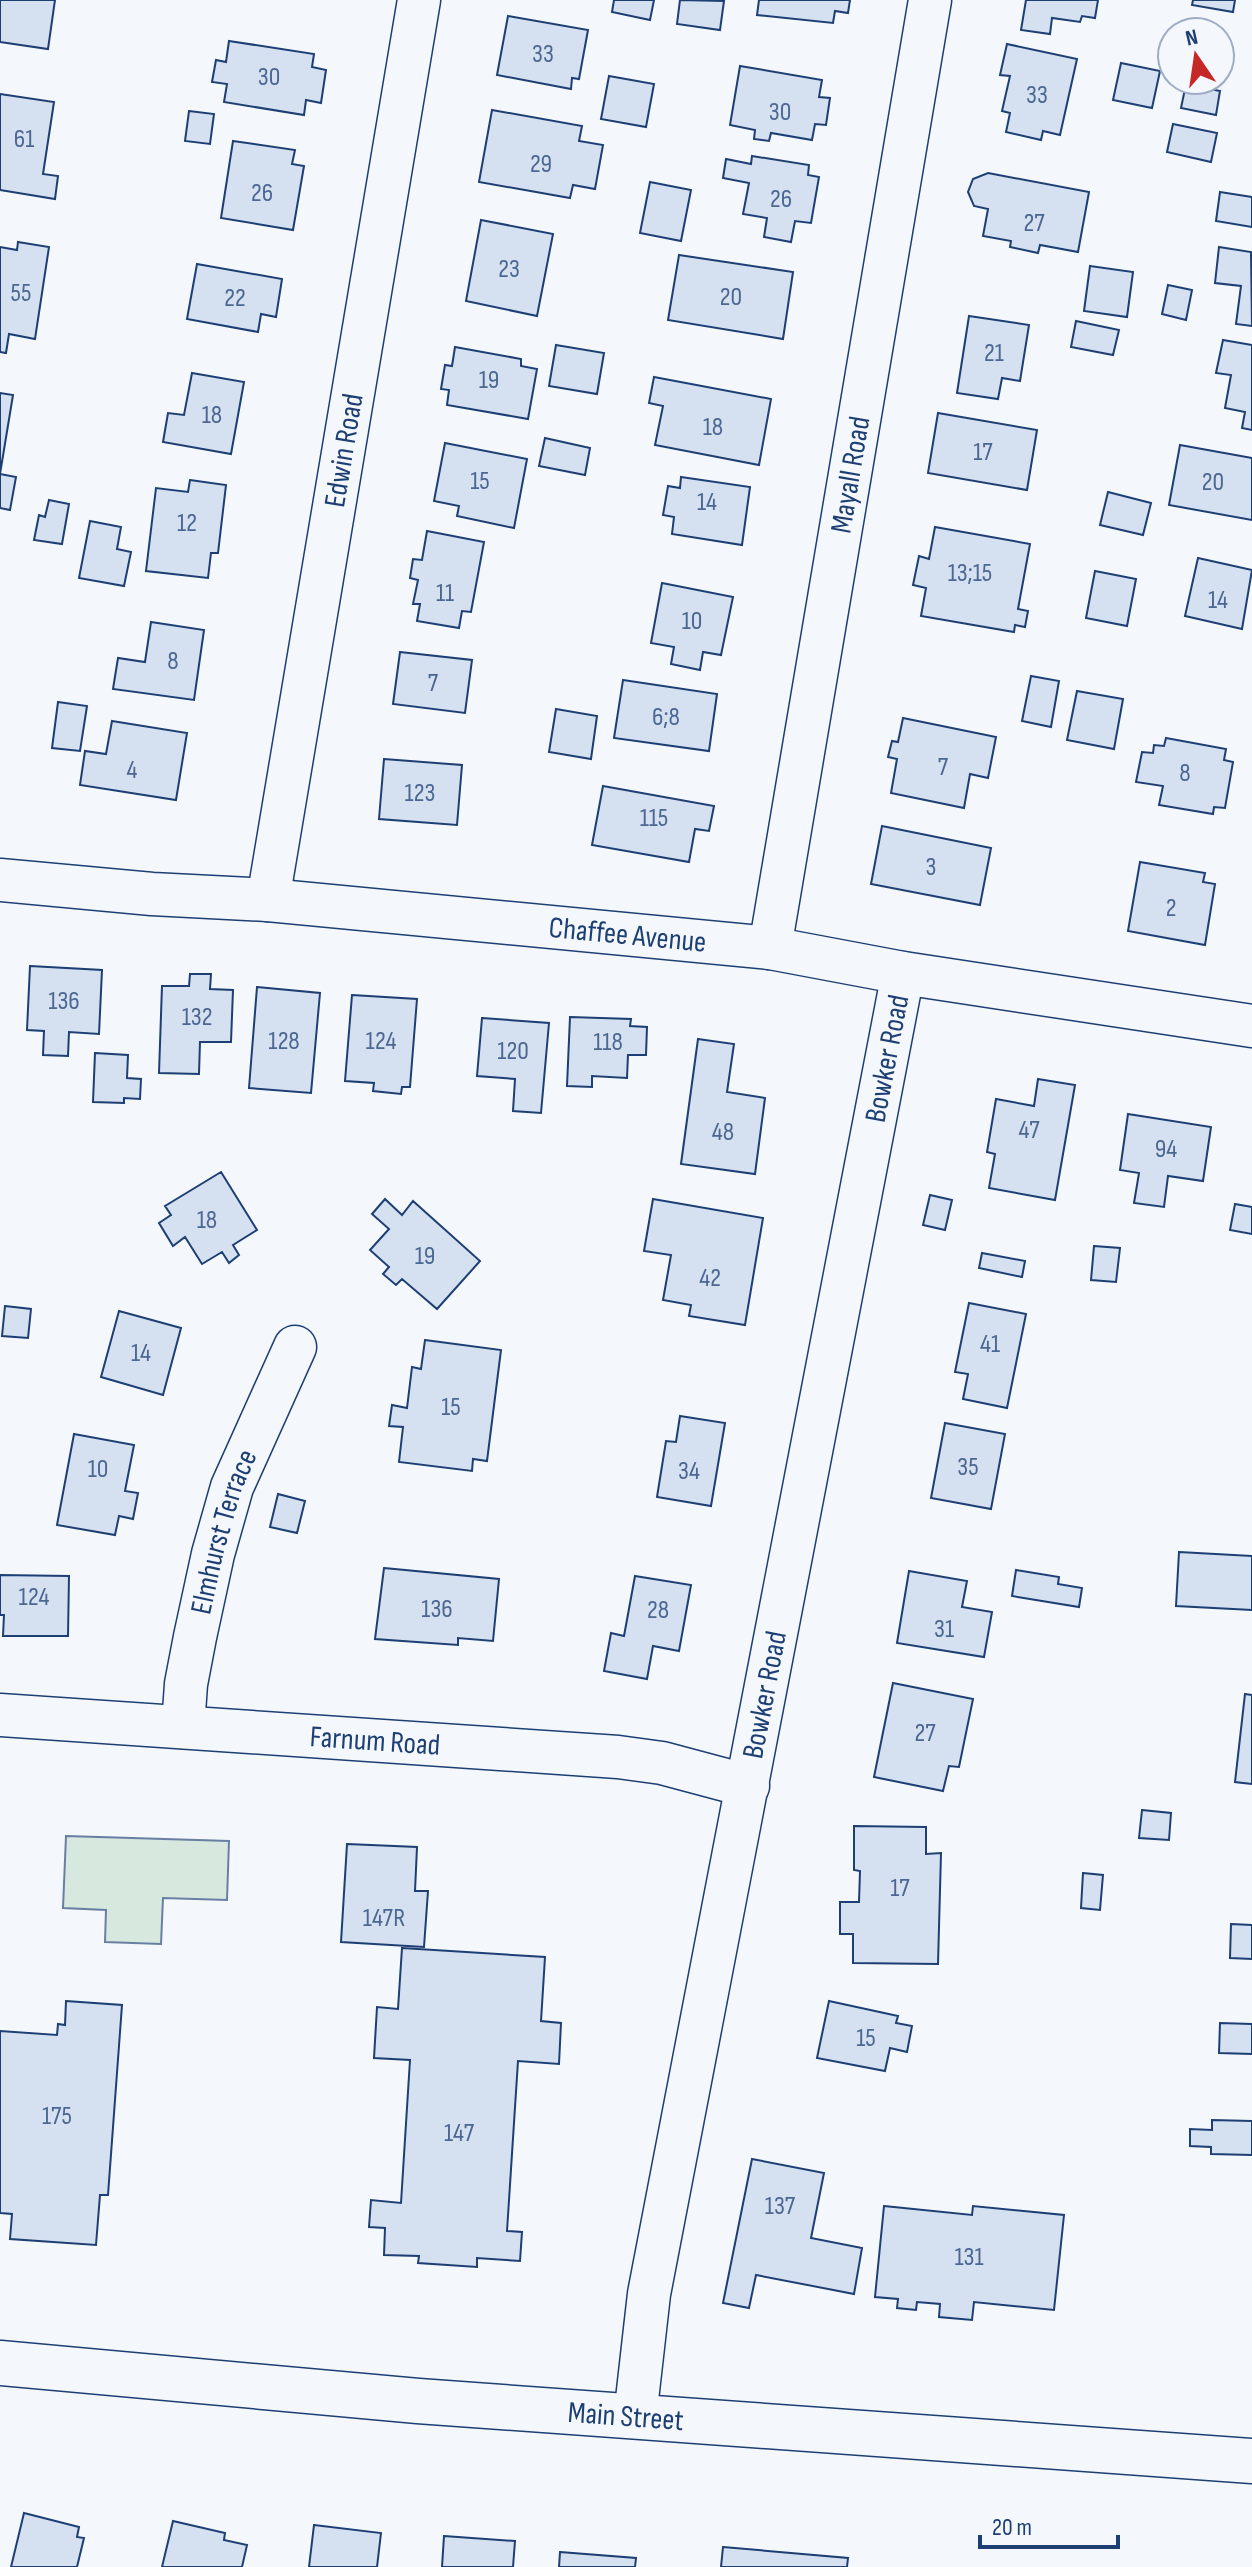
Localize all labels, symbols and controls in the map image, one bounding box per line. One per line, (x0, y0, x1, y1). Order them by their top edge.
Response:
north arrow (1156, 16, 1236, 96)
text: N (1183, 23, 1201, 52)
house number: 33 (532, 39, 554, 70)
house number: 30 (258, 62, 280, 93)
house number: 33 (1026, 80, 1048, 111)
house number: 30 (769, 97, 791, 128)
house number: 61 (14, 124, 34, 155)
house number: 29 (530, 149, 552, 180)
house number: 26 (251, 178, 273, 209)
house number: 26 (770, 184, 792, 215)
house number: 27 (1023, 208, 1045, 239)
house number: 23 (498, 254, 520, 285)
house number: 55 (11, 278, 31, 309)
house number: 20 (720, 282, 742, 313)
house number: 22 (224, 283, 246, 314)
house number: 21 (984, 338, 1004, 369)
house number: 19 (479, 365, 499, 396)
street label: Edwin Road (317, 391, 372, 510)
house number: 18 (202, 400, 222, 431)
house number: 18 (703, 412, 723, 443)
street label: Mayall Road (823, 414, 878, 536)
house number: 17 (973, 437, 993, 468)
house number: 15 (470, 466, 490, 497)
house number: 20 (1202, 467, 1224, 498)
house number: 14 (697, 487, 717, 518)
house number: 12 (177, 508, 197, 539)
house number: 13;15 (948, 558, 992, 589)
house number: 11 (436, 578, 454, 609)
house number: 14 (1208, 585, 1228, 616)
house number: 10 (682, 606, 702, 637)
house number: 8 (167, 646, 179, 677)
house number: 7 (428, 668, 439, 699)
house number: 6;8 (652, 702, 680, 733)
house number: 7 (938, 752, 949, 783)
house number: 4 (127, 755, 138, 786)
house number: 8 (1179, 758, 1191, 789)
house number: 123 (404, 778, 436, 809)
house number: 115 (640, 803, 668, 834)
house number: 3 (926, 852, 936, 883)
house number: 2 (1166, 893, 1176, 924)
street label: Chaffee Avenue (547, 910, 708, 961)
house number: 136 (48, 986, 80, 1017)
street label: Bowker Road (858, 992, 917, 1125)
house number: 132 (182, 1002, 212, 1033)
house number: 128 (268, 1026, 300, 1057)
house number: 124 (366, 1026, 397, 1057)
house number: 118 (593, 1027, 623, 1058)
house number: 120 (497, 1036, 529, 1067)
house number: 47 (1018, 1115, 1040, 1146)
house number: 48 (712, 1117, 734, 1148)
house number: 94 (1155, 1134, 1177, 1165)
house number: 18 (197, 1205, 217, 1236)
house number: 19 (415, 1241, 435, 1272)
house number: 42 (699, 1263, 721, 1294)
house number: 41 (980, 1329, 1000, 1360)
house number: 14 (131, 1338, 151, 1369)
house number: 15 (441, 1392, 461, 1423)
street label: Elmhurst Terrace (183, 1444, 266, 1618)
house number: 35 (957, 1452, 979, 1483)
house number: 10 (88, 1454, 108, 1485)
house number: 34 (678, 1456, 700, 1487)
house number: 124 (19, 1582, 50, 1613)
house number: 136 (421, 1594, 453, 1625)
house number: 28 (647, 1595, 669, 1626)
house number: 31 (934, 1614, 954, 1645)
street label: Bowker Road (735, 1628, 795, 1762)
house number: 27 (914, 1718, 936, 1749)
street label: Farnum Road (309, 1719, 441, 1764)
house number: 17 (890, 1873, 910, 1904)
house number: 147R (363, 1903, 405, 1934)
house number: 15 (856, 2023, 876, 2054)
house number: 175 (42, 2101, 72, 2132)
house number: 147 (444, 2118, 475, 2149)
house number: 137 (765, 2191, 796, 2222)
house number: 131 (954, 2242, 984, 2273)
street label: Main Street (567, 2395, 685, 2439)
scale bar (980, 2499, 1118, 2549)
text: 20 m (992, 2513, 1032, 2542)

